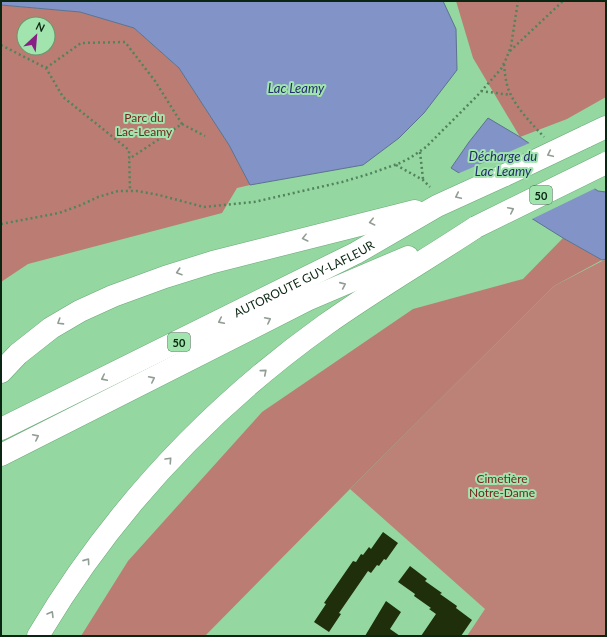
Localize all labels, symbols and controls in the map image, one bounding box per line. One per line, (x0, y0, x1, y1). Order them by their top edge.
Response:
north arrow (16, 16, 56, 56)
text: N (34, 19, 47, 34)
water label: Lac Leamy (268, 80, 325, 96)
park label: Parc du Lac-Leamy (116, 110, 173, 139)
water label: Décharge du Lac Leamy (469, 148, 537, 179)
one-way arrow (546, 149, 554, 157)
road number: 50 (530, 186, 552, 204)
one-way arrow (455, 192, 462, 200)
one-way arrow (506, 207, 514, 215)
one-way arrow (369, 217, 375, 225)
one-way arrow (301, 234, 308, 242)
street label: AUTOROUTE GUY-LAFLEUR (231, 237, 377, 320)
one-way arrow (176, 268, 183, 276)
one-way arrow (339, 282, 347, 290)
one-way arrow (218, 316, 225, 324)
one-way arrow (264, 317, 271, 325)
one-way arrow (57, 318, 64, 325)
road number: 50 (168, 333, 190, 351)
one-way arrow (259, 369, 267, 376)
one-way arrow (101, 373, 108, 381)
one-way arrow (148, 376, 155, 384)
one-way arrow (32, 434, 39, 442)
one-way arrow (164, 458, 171, 465)
park label: Cimetière Notre-Dame (469, 471, 535, 500)
one-way arrow (82, 558, 90, 565)
one-way arrow (47, 611, 54, 618)

